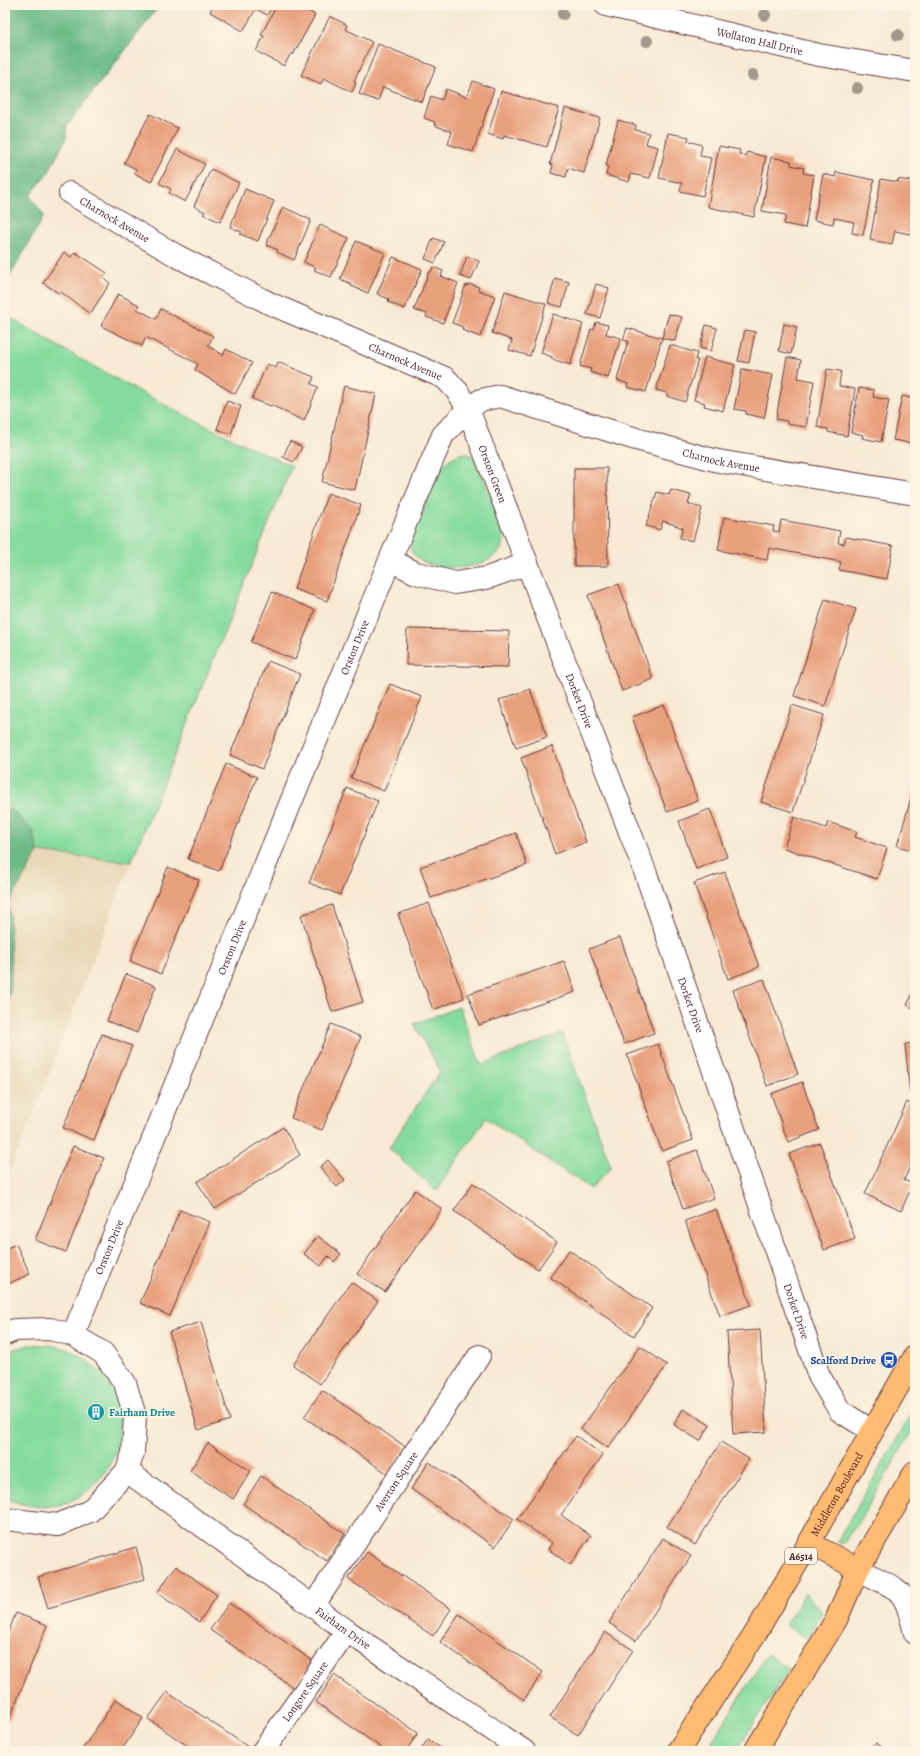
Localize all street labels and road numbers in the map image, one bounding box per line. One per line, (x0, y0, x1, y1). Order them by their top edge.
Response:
street label: Wollaton Hall Drive (714, 24, 804, 59)
street label: Charnock Avenue (77, 193, 152, 246)
street label: Charnock Avenue (366, 339, 445, 384)
street label: Orston Green (474, 443, 510, 505)
street label: Charnock Avenue (681, 445, 761, 476)
street label: Orston Drive (337, 618, 373, 677)
street label: Dorket Drive (562, 671, 597, 731)
street label: Orston Drive (214, 917, 250, 977)
street label: Dorket Drive (674, 975, 707, 1035)
street label: Orston Drive (91, 1217, 127, 1277)
street label: Dorket Drive (780, 1281, 813, 1341)
street label: Averton Square (371, 1448, 422, 1515)
street label: Middleton Boulevard (807, 1450, 867, 1539)
road number: A6514 (785, 1548, 817, 1564)
street label: Fairham Drive (312, 1603, 374, 1653)
street label: Longore Square (279, 1658, 332, 1725)

